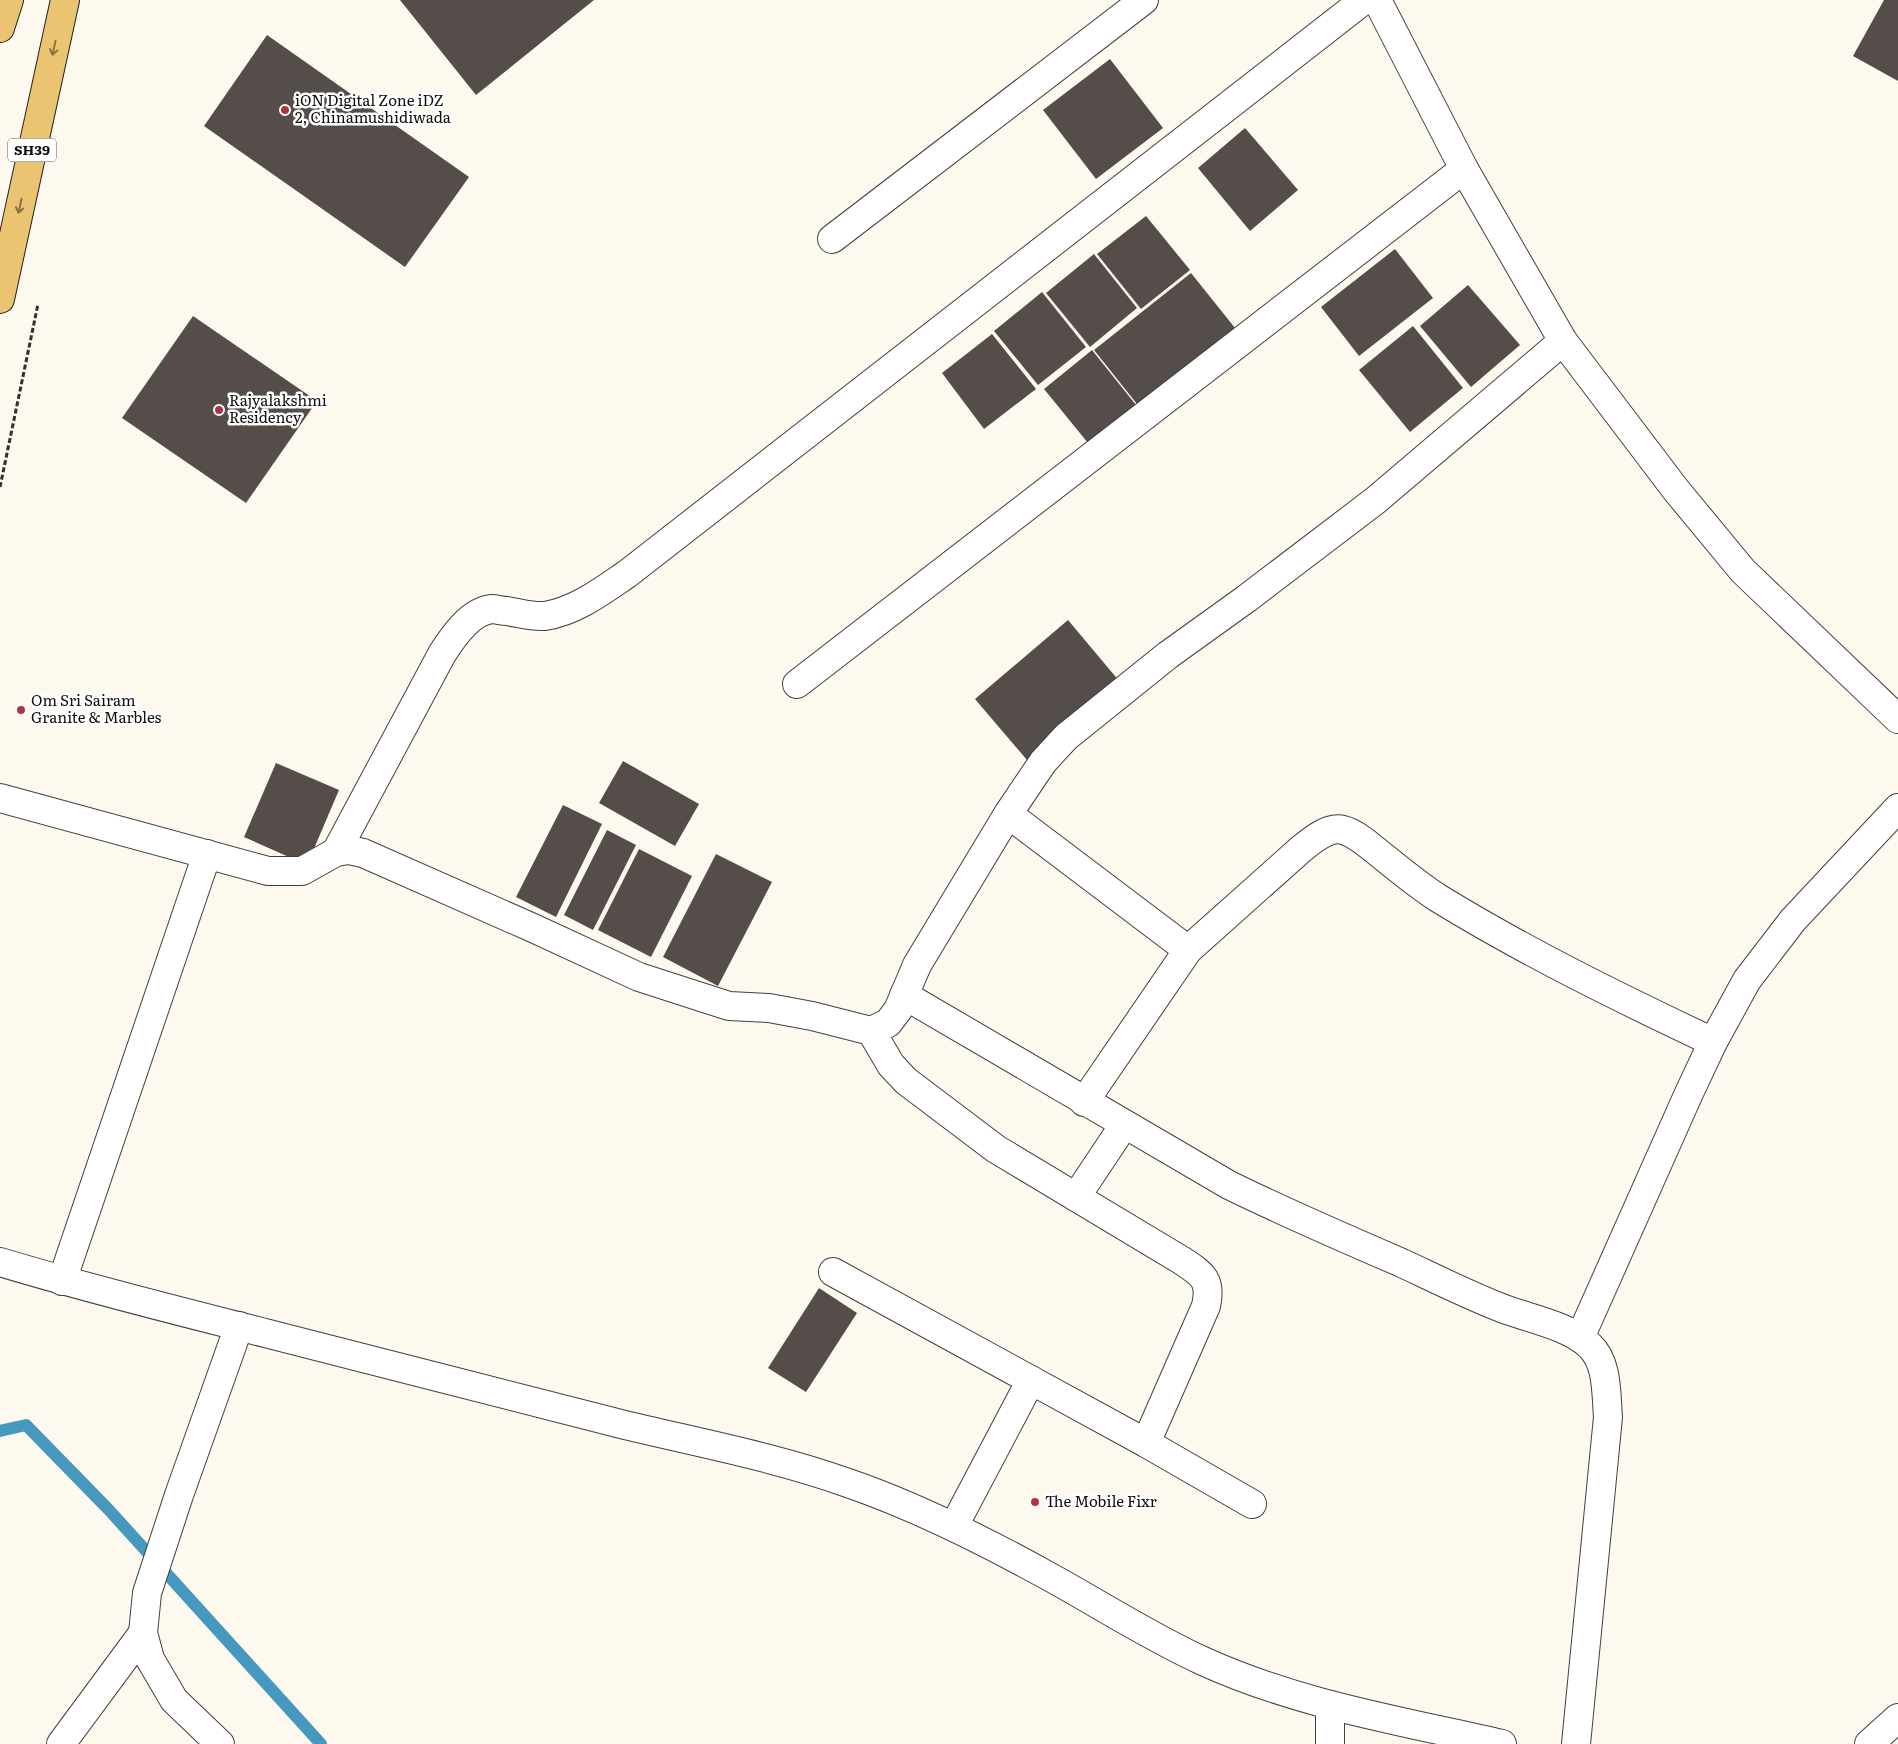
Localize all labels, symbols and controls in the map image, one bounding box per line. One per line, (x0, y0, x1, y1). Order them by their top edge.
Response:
one-way arrow (49, 39, 59, 55)
place label: iON Digital Zone iDZ 2, Chinamushidiwada (295, 88, 452, 128)
marker: iON Digital Zone iDZ 2, Chinamushidiwada (279, 104, 291, 116)
road number: SH39 (8, 138, 56, 162)
one-way arrow (15, 198, 24, 214)
place label: Rajyalakshmi Residency (229, 388, 327, 428)
marker: Rajyalakshmi Residency (213, 404, 225, 416)
place label: Om Sri Sairam Granite & Marbles (31, 688, 161, 728)
marker: Om Sri Sairam Granite & Marbles (15, 704, 27, 716)
place label: The Mobile Fixr (1045, 1489, 1157, 1512)
marker: The Mobile Fixr (1029, 1496, 1041, 1508)

